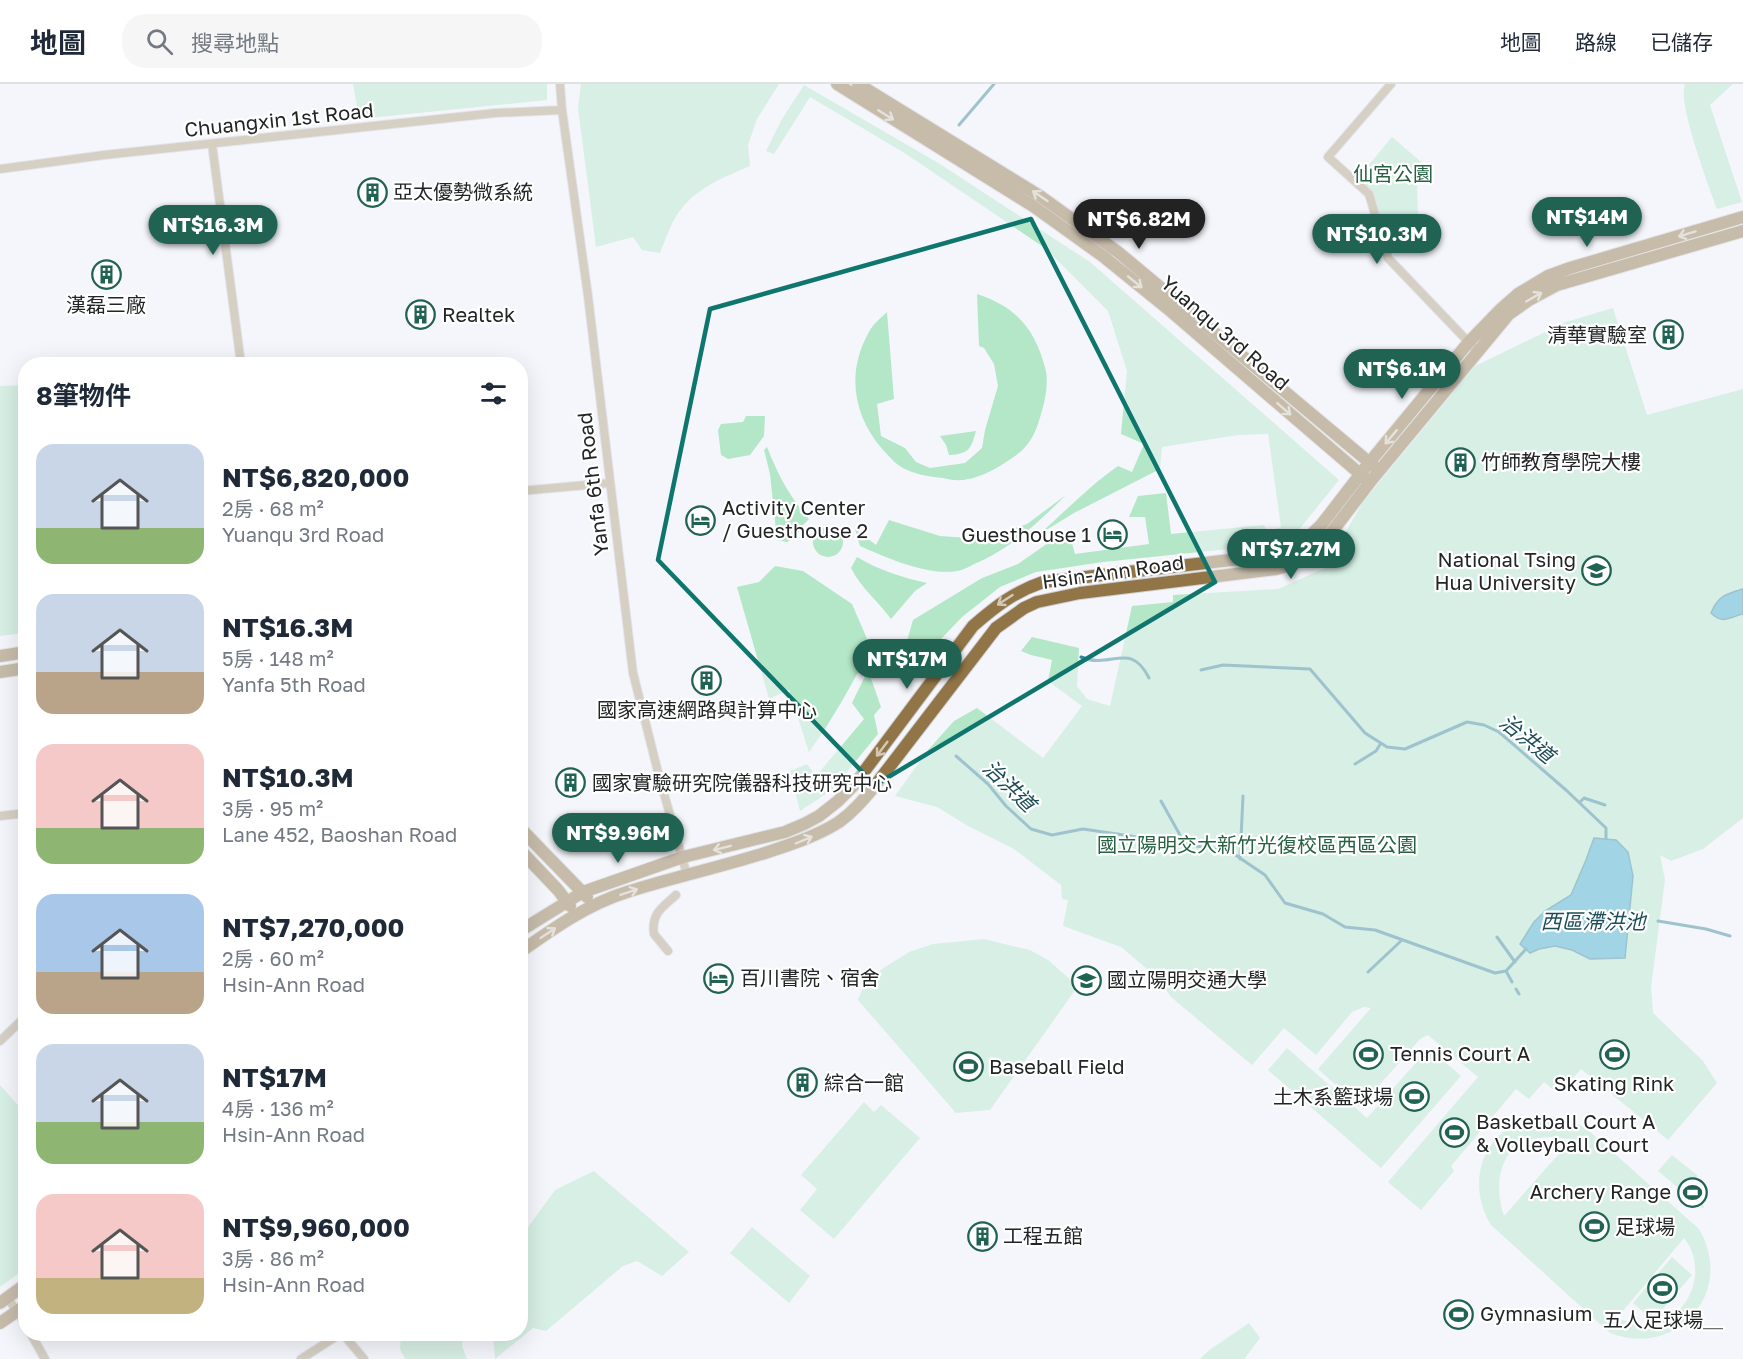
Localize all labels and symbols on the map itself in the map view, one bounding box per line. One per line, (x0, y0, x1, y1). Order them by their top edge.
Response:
street label: Chuangxin 1st Road (183, 97, 375, 141)
one-way arrow (877, 110, 894, 122)
park label: 仙宮公園 (1353, 161, 1433, 185)
building icon: 亞太優勢微系統 (356, 176, 388, 208)
place label: 亞太優勢微系統 (393, 179, 533, 203)
one-way arrow (1032, 190, 1049, 202)
pin: NT$14M (1538, 197, 1636, 248)
pin: NT$6.82M (1077, 199, 1201, 250)
pin: NT$16.3M (151, 205, 275, 256)
pin: NT$10.3M (1315, 214, 1439, 265)
one-way arrow (1678, 229, 1697, 240)
building icon: 漢磊三廠 (90, 258, 122, 290)
street label: Yuanqu 3rd Road (1157, 270, 1295, 395)
one-way arrow (1127, 276, 1143, 289)
one-way arrow (1525, 291, 1542, 303)
place label: 漢磊三廠 (66, 292, 146, 316)
building icon: Realtek (405, 299, 437, 331)
place label: Realtek (442, 302, 515, 326)
building icon: 清華實驗室 (1652, 319, 1684, 351)
place label: 清華實驗室 (1547, 322, 1647, 346)
pin: NT$6.1M (1347, 349, 1457, 400)
one-way arrow (1276, 402, 1291, 416)
street label: Yanfa 6th Road (571, 411, 613, 557)
one-way arrow (1384, 429, 1397, 445)
building icon: 竹師教育學院大樓 (1444, 446, 1476, 478)
place label: 竹師教育學院大樓 (1481, 449, 1641, 473)
place label: Activity Center / Guesthouse 2 (722, 495, 868, 542)
hotel icon: Activity Center / Guesthouse 2 (685, 504, 717, 536)
hotel icon: Guesthouse 1 (1096, 519, 1128, 551)
place label: Guesthouse 1 (961, 522, 1091, 546)
pin: NT$7.27M (1229, 529, 1353, 580)
place label: National Tsing Hua University (1434, 547, 1576, 594)
street label: Hsin-Ann Road (1040, 549, 1185, 593)
school or university icon: National Tsing Hua University (1581, 555, 1613, 587)
one-way arrow (997, 594, 1014, 606)
pin: NT$17M (858, 639, 956, 690)
building icon: 國家高速網路與計算中心 (691, 664, 723, 696)
place label: 國家高速網路與計算中心 (597, 697, 817, 721)
water label: 治洪道 (1495, 708, 1563, 770)
one-way arrow (875, 741, 888, 757)
water label: 治洪道 (978, 754, 1044, 819)
building icon: 國家實驗研究院儀器科技研究中心 (555, 767, 587, 799)
place label: 國家實驗研究院儀器科技研究中心 (592, 770, 892, 794)
pin: NT$9.96M (556, 813, 680, 864)
park label: 國立陽明交大新竹光復校區西區公園 (1097, 832, 1417, 856)
one-way arrow (794, 834, 812, 845)
one-way arrow (712, 842, 731, 854)
one-way arrow (619, 885, 638, 896)
water label: 西區滯洪池 (1541, 908, 1647, 934)
one-way arrow (539, 927, 556, 939)
hotel icon: 百川書院、宿舍 (703, 962, 735, 994)
school or university icon: 國立陽明交通大學 (1070, 964, 1102, 996)
place label: 百川書院、宿舍 (740, 965, 880, 989)
place label: 國立陽明交通大學 (1107, 967, 1267, 991)
sports icon: Tennis Court A (1353, 1038, 1385, 1070)
sports icon: Skating Rink (1598, 1038, 1630, 1070)
place label: Tennis Court A (1390, 1041, 1530, 1065)
sports icon: Baseball Field (952, 1051, 984, 1083)
place label: Baseball Field (989, 1054, 1125, 1078)
building icon: 綜合一館 (787, 1067, 819, 1099)
place label: 綜合一館 (824, 1070, 904, 1094)
place label: Skating Rink (1554, 1071, 1674, 1095)
sports icon: 土木系籃球場 (1398, 1081, 1430, 1113)
place label: 土木系籃球場 (1273, 1084, 1393, 1108)
place label: Basketball Court A & Volleyball Court (1476, 1109, 1656, 1156)
sports icon: Basketball Court A & Volleyball Court (1439, 1117, 1471, 1149)
sports icon: Archery Range (1676, 1176, 1708, 1208)
place label: Archery Range (1530, 1179, 1671, 1203)
sports icon: 足球場 (1578, 1211, 1610, 1243)
place label: 足球場 (1615, 1214, 1675, 1238)
building icon: 工程五館 (966, 1220, 998, 1252)
place label: 工程五館 (1003, 1223, 1083, 1247)
sports icon: 五人足球場＿ (1647, 1273, 1679, 1305)
sports icon: Gymnasium (1443, 1298, 1475, 1330)
place label: Gymnasium (1480, 1301, 1592, 1325)
place label: 五人足球場＿ (1603, 1307, 1723, 1331)

